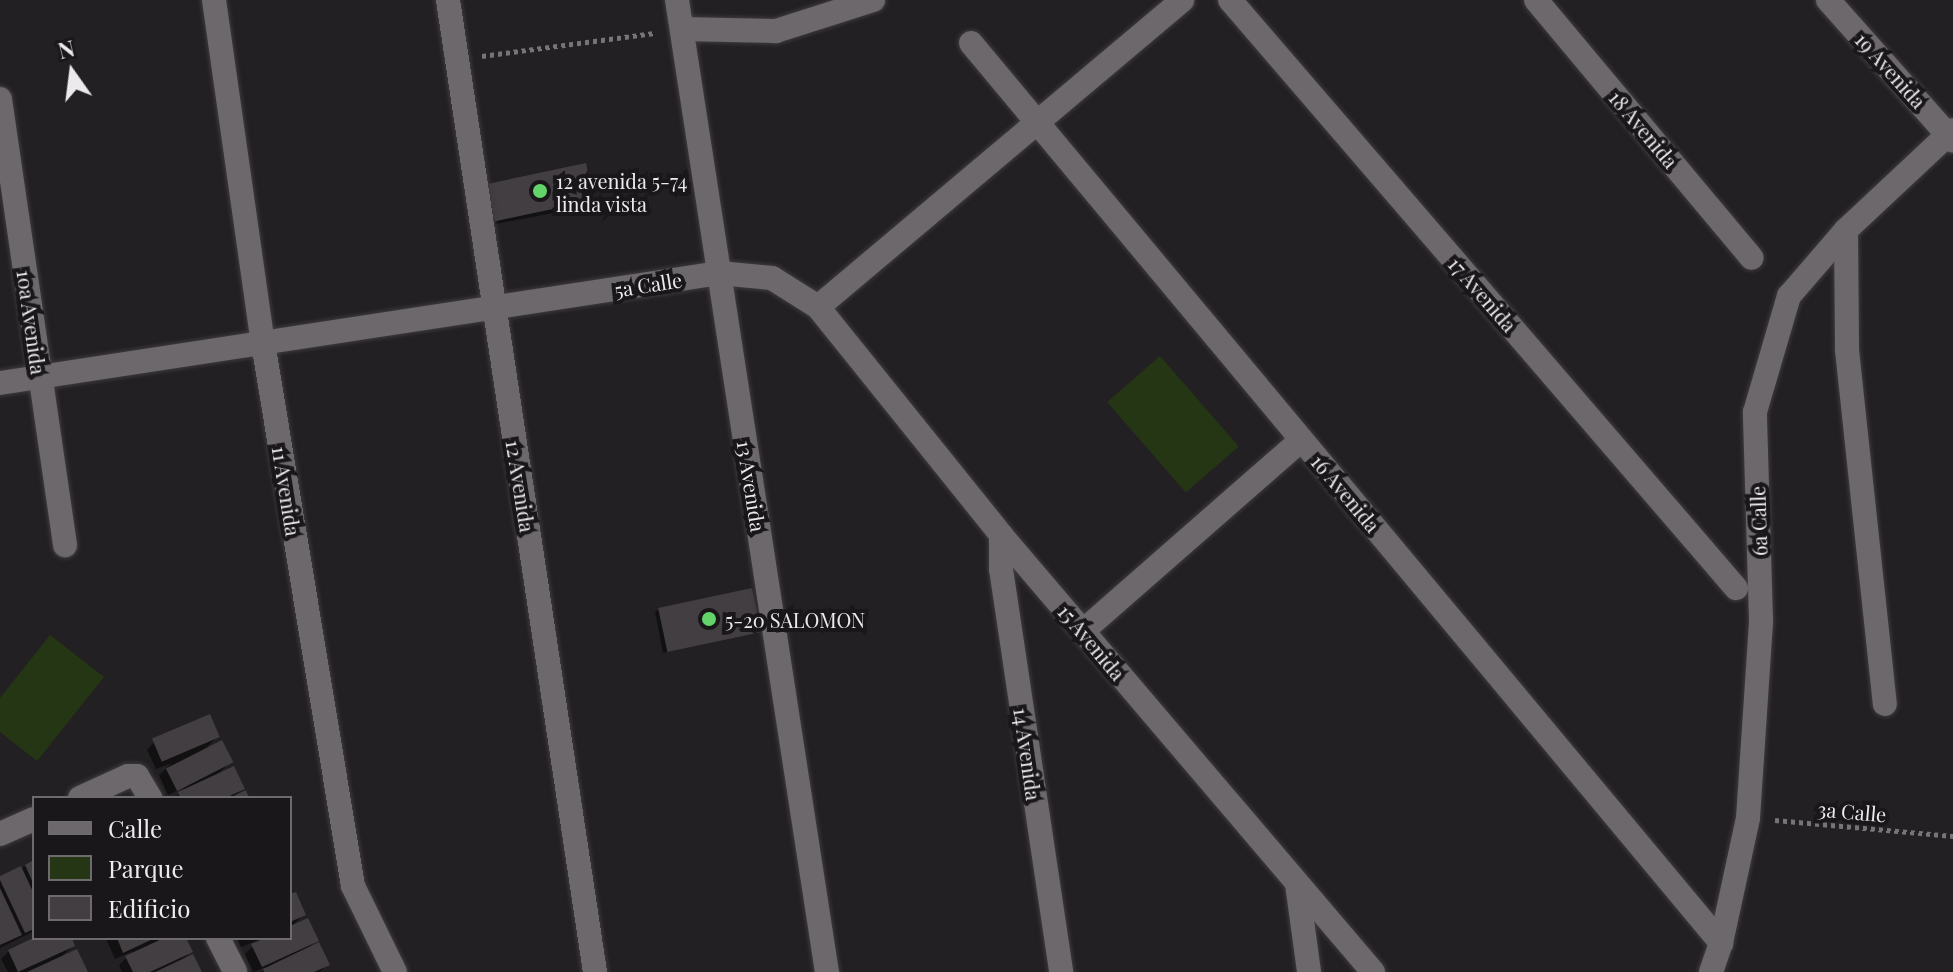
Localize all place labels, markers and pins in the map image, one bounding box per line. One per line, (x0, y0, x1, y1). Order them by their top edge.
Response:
place label: 12 avenida 5-74 linda vista (556, 168, 687, 215)
marker: 12 avenida 5-74 linda vista (531, 182, 549, 200)
place label: 5-20 SALOMON (725, 607, 865, 631)
marker: 5-20 SALOMON (700, 610, 718, 628)

